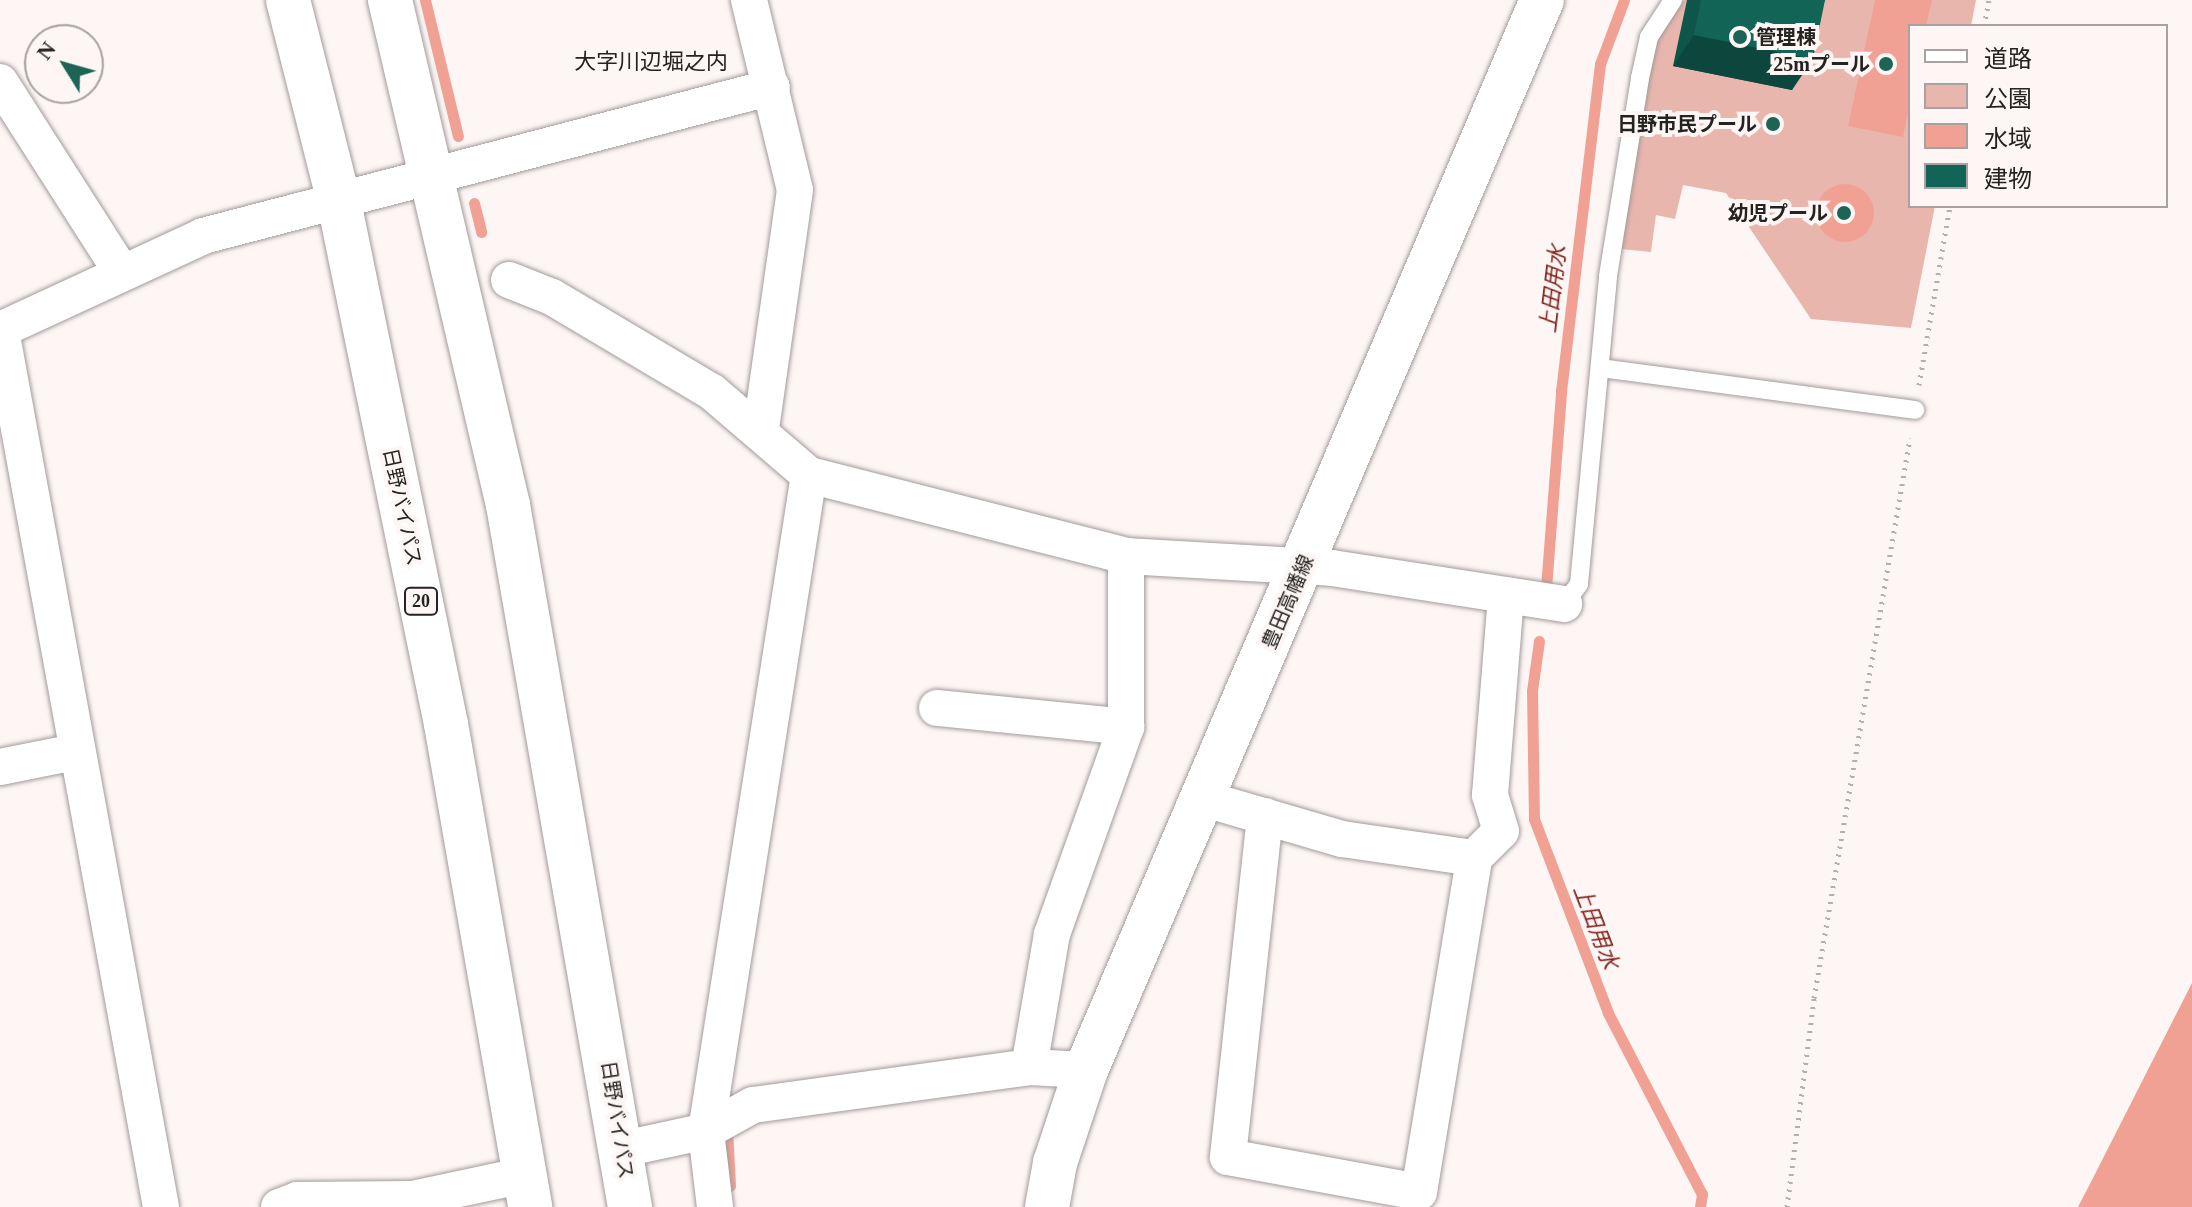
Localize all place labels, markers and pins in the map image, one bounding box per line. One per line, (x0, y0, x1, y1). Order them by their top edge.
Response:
place label: 管理棟 (1756, 25, 1816, 49)
marker: 管理棟 (1731, 28, 1749, 46)
place label: 25mプール (1773, 52, 1870, 76)
marker: 25mプール (1877, 55, 1895, 73)
place label: 日野市民プール (1617, 112, 1757, 136)
marker: 日野市民プール (1764, 115, 1782, 133)
place label: 幼児プール (1728, 201, 1828, 225)
marker: 幼児プール (1835, 204, 1853, 222)

